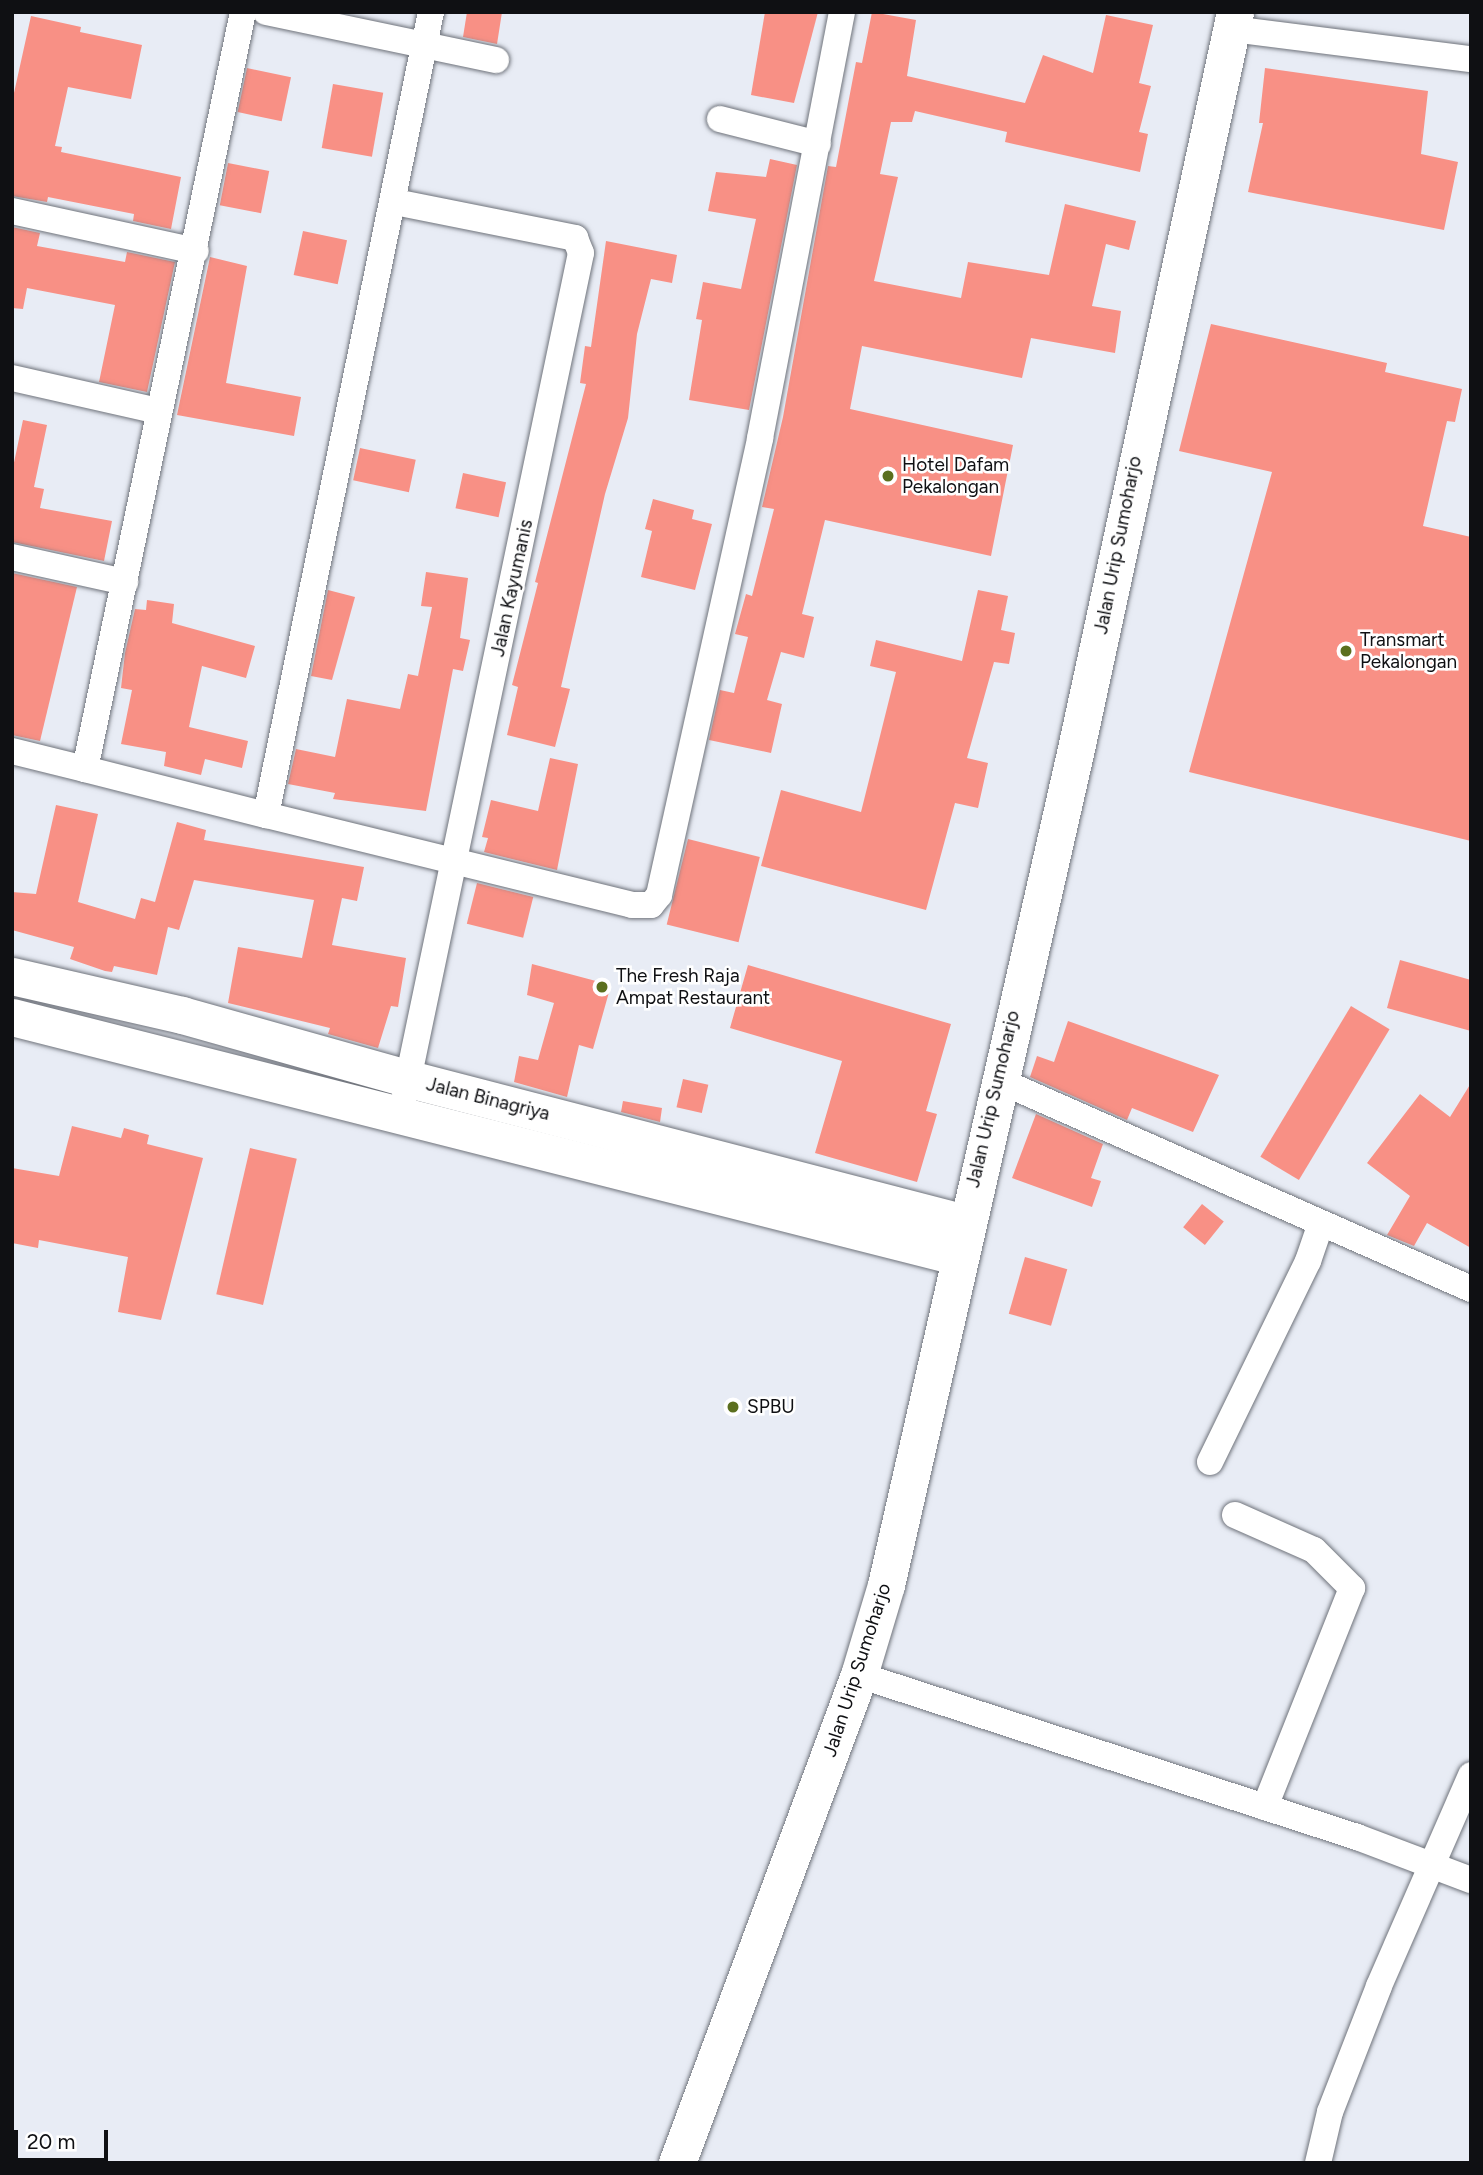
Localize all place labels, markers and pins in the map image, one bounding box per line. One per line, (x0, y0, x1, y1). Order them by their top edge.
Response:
place label: Hotel Dafam Pekalongan (902, 454, 1009, 498)
marker: Hotel Dafam Pekalongan (880, 468, 896, 484)
place label: Transmart Pekalongan (1360, 629, 1457, 673)
marker: Transmart Pekalongan (1338, 643, 1354, 659)
place label: The Fresh Raja Ampat Restaurant (616, 965, 770, 1009)
marker: The Fresh Raja Ampat Restaurant (594, 979, 610, 995)
place label: SPBU (747, 1396, 795, 1418)
marker: SPBU (725, 1399, 741, 1415)

